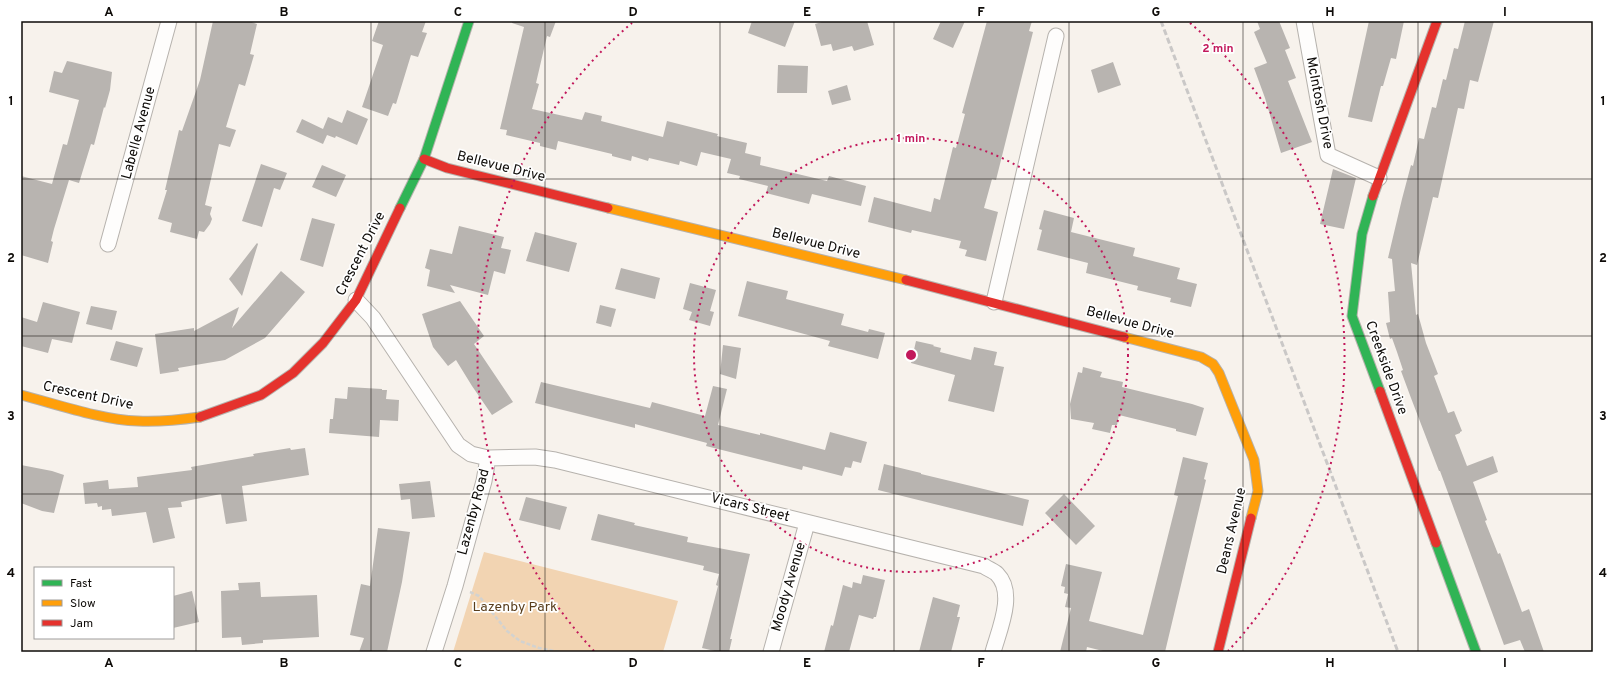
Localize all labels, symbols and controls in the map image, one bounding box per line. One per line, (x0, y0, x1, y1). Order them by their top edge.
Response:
text: A (104, 5, 114, 21)
text: B (280, 5, 289, 21)
text: C (454, 5, 462, 21)
text: D (628, 5, 638, 21)
text: E (803, 5, 811, 21)
text: F (977, 5, 985, 21)
text: G (1152, 5, 1161, 21)
text: H (1325, 5, 1335, 21)
text: I (1503, 5, 1507, 21)
text: 2 min (1202, 41, 1234, 57)
street label: McIntosh Drive (1302, 55, 1336, 151)
street label: Labelle Avenue (118, 85, 160, 181)
text: 1 (8, 94, 14, 110)
text: 1 (1600, 94, 1606, 110)
text: 1 min (897, 131, 925, 147)
street label: Bellevue Drive (455, 148, 547, 186)
street label: Crescent Drive (333, 209, 389, 299)
street label: Bellevue Drive (770, 225, 862, 263)
text: 2 (7, 251, 15, 267)
text: 2 (1599, 251, 1607, 267)
street label: Bellevue Drive (1084, 303, 1176, 343)
street label: Creekside Drive (1361, 319, 1411, 417)
centre of rings (904, 348, 918, 362)
street label: Crescent Drive (41, 378, 135, 414)
text: 3 (7, 409, 15, 425)
text: 3 (1599, 409, 1607, 425)
street label: Lazenby Road (454, 467, 494, 557)
street label: Deans Avenue (1214, 486, 1250, 576)
street label: Vicars Street (709, 490, 791, 526)
street label: Moody Avenue (768, 540, 810, 634)
text: 4 (7, 566, 15, 582)
text: 4 (1599, 566, 1607, 582)
legend (34, 567, 174, 639)
text: Fast (70, 576, 92, 592)
text: Slow (70, 596, 96, 612)
park label: Lazenby Park (472, 599, 558, 616)
text: Jam (70, 616, 93, 632)
text: A (104, 656, 114, 672)
text: B (280, 656, 289, 672)
text: C (454, 656, 462, 672)
text: D (628, 656, 638, 672)
text: E (803, 656, 811, 672)
text: F (977, 656, 985, 672)
text: G (1152, 656, 1161, 672)
text: H (1325, 656, 1335, 672)
text: I (1503, 656, 1507, 672)

